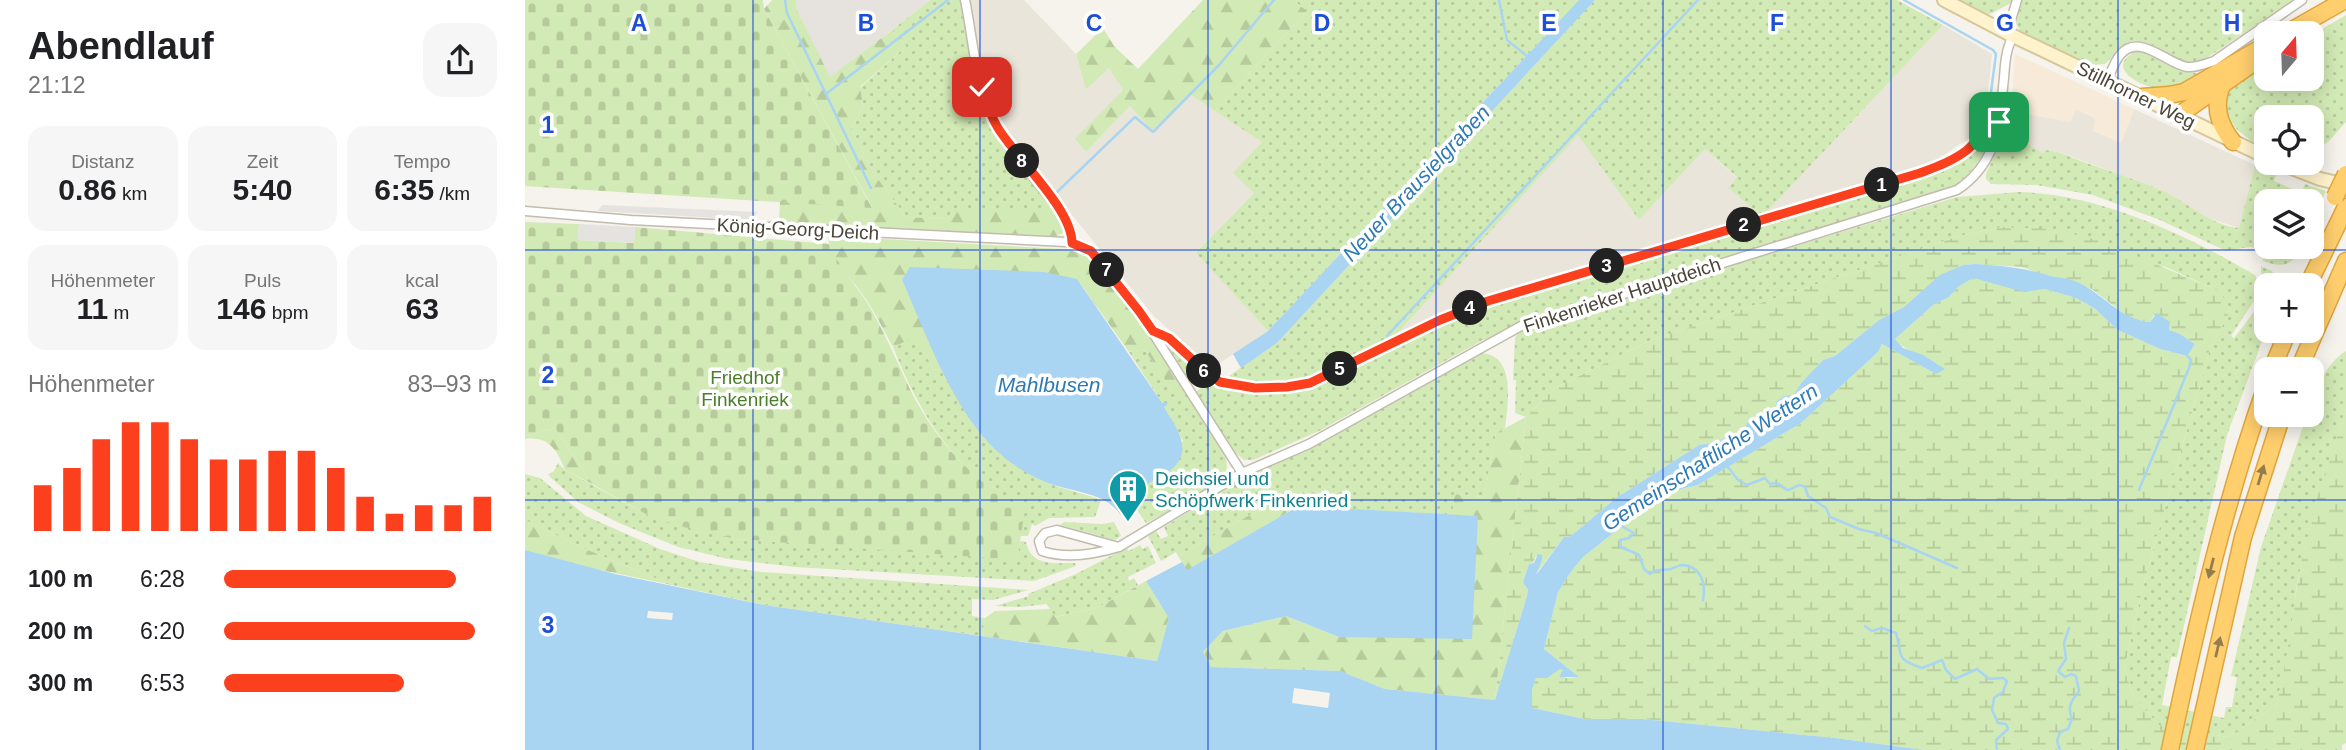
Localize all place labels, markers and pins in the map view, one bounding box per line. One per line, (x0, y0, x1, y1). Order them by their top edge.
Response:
pin (952, 57, 1012, 117)
pin (1969, 92, 2029, 152)
pin: 8 (1005, 144, 1039, 178)
pin: 1 (1865, 168, 1899, 202)
pin: 2 (1727, 208, 1761, 243)
pin: 3 (1589, 248, 1625, 284)
pin: 7 (1089, 252, 1125, 288)
pin: 4 (1453, 290, 1487, 326)
pin: 5 (1323, 352, 1357, 386)
pin: 6 (1187, 354, 1221, 388)
building icon: Deichsiel und Schöpfwerk Finkenried (1107, 468, 1149, 523)
place label: Deichsiel und Schöpfwerk Finkenried (1155, 468, 1348, 511)

